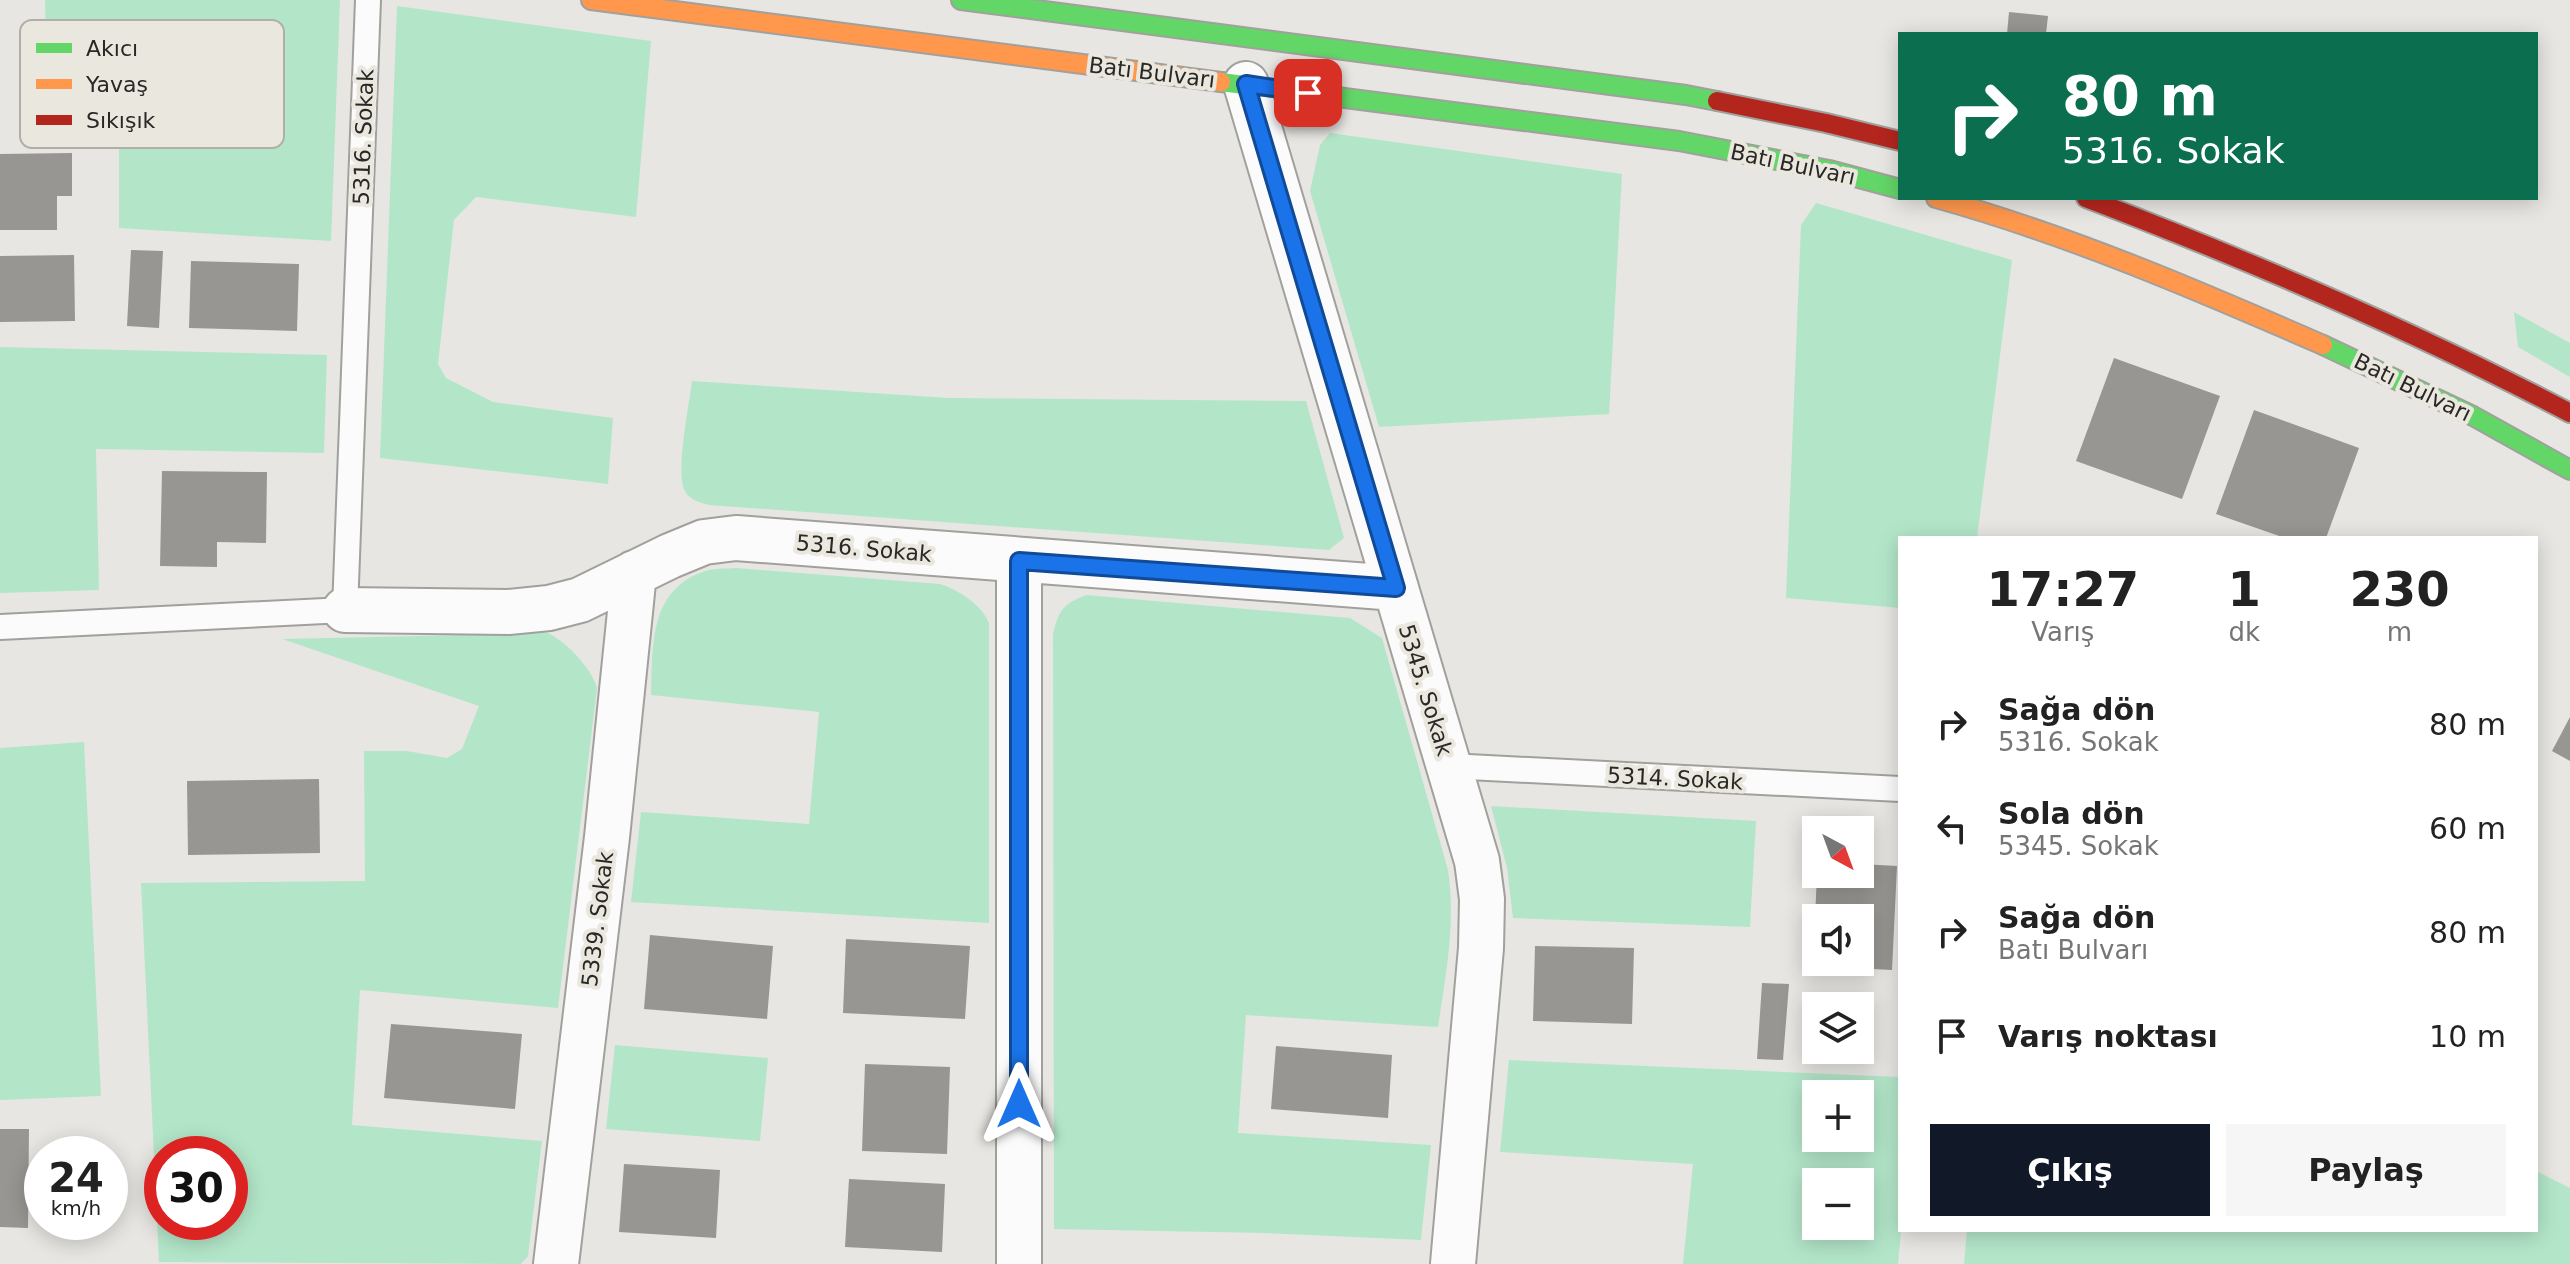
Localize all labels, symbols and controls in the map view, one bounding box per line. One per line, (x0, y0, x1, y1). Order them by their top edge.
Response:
legend (20, 20, 284, 148)
text: Akıcı (86, 36, 138, 61)
street label: Batı Bulvarı (1087, 52, 1217, 93)
pin (1274, 59, 1342, 127)
text: 80 m (2062, 63, 2218, 128)
icon: right (1930, 64, 2034, 168)
street label: 5316. Sokak (349, 68, 378, 205)
icon: arrive (1286, 71, 1330, 115)
text: Yavaş (85, 72, 148, 97)
text: Sıkışık (86, 108, 156, 133)
text: 5316. Sokak (2062, 130, 2285, 171)
street label: Batı Bulvarı (1728, 139, 1858, 190)
street label: Batı Bulvarı (2350, 348, 2475, 427)
street label: 5316. Sokak (795, 530, 933, 567)
text: 17:27 (1986, 561, 2139, 617)
text: 1 (2228, 561, 2261, 617)
text: 230 (2349, 561, 2450, 617)
text: Varış (2031, 617, 2094, 647)
text: dk (2229, 617, 2260, 647)
text: m (2387, 617, 2412, 647)
street label: 5345. Sokak (1394, 621, 1457, 759)
text: Sağa dön (1998, 692, 2155, 727)
icon: right (1930, 702, 1974, 746)
text: 80 m (2429, 707, 2506, 742)
text: 5316. Sokak (1998, 727, 2159, 757)
street label: 5314. Sokak (1606, 762, 1744, 795)
text: Sola dön (1998, 796, 2145, 831)
icon: left (1930, 806, 1974, 850)
text: 60 m (2429, 811, 2506, 846)
north arrow (1802, 816, 1874, 888)
map controls (1802, 816, 1874, 1240)
text: 5345. Sokak (1998, 831, 2159, 861)
street label: 5339. Sokak (577, 850, 618, 988)
text: Sağa dön (1998, 900, 2155, 935)
button: sound (1802, 904, 1874, 976)
icon: right (1930, 910, 1974, 954)
text: 80 m (2429, 915, 2506, 950)
text: Batı Bulvarı (1998, 935, 2148, 965)
button: layers (1802, 992, 1874, 1064)
icon: arrive (1930, 1014, 1974, 1058)
text: Varış noktası (1998, 1019, 2218, 1054)
text: 10 m (2429, 1019, 2506, 1054)
position arrow (977, 1062, 1061, 1146)
button: + (1802, 1080, 1874, 1152)
button: Çıkış (1930, 1124, 2210, 1216)
button: Paylaş (2226, 1124, 2506, 1216)
speed limit sign: 30 (144, 1136, 248, 1240)
text: 24 (48, 1155, 104, 1201)
button: − (1802, 1168, 1874, 1240)
text: km/h (51, 1196, 101, 1220)

